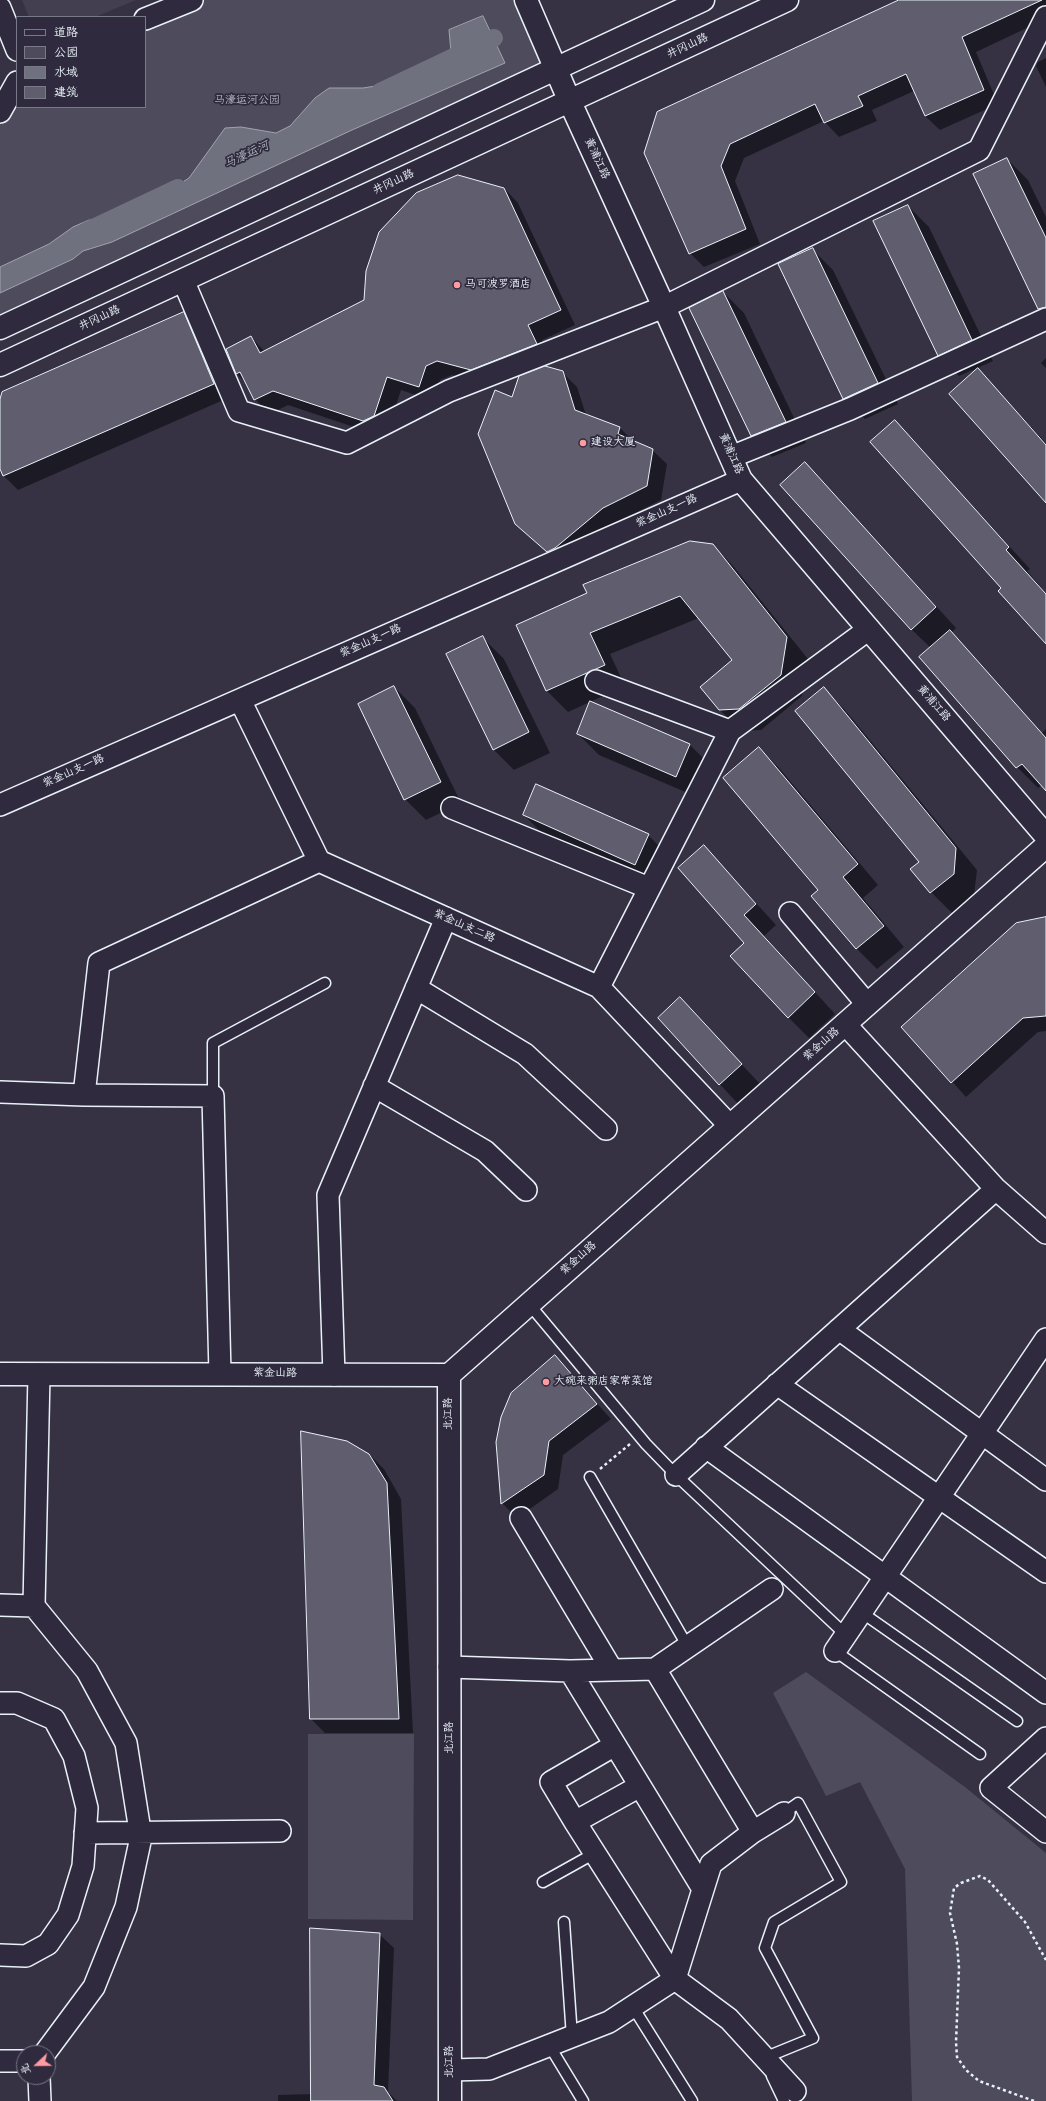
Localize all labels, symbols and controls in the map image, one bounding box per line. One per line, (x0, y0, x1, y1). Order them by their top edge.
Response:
legend (16, 16, 146, 108)
text: 道路 (54, 23, 78, 42)
street label: 井冈山路 (665, 32, 711, 62)
text: 公园 (54, 43, 78, 62)
text: 水域 (54, 63, 78, 82)
text: 建筑 (54, 83, 78, 102)
park label: 马濠运河公园 (214, 94, 280, 108)
street label: 黄浦江路 (581, 136, 611, 182)
water label: 马濠运河 (222, 139, 272, 173)
street label: 井冈山路 (371, 168, 417, 198)
place label: 马可波罗酒店 (465, 278, 531, 292)
marker: 马可波罗酒店 (452, 280, 462, 290)
street label: 井冈山路 (77, 304, 123, 334)
street label: 黄浦江路 (715, 431, 745, 477)
place label: 建设大厦 (591, 436, 635, 450)
marker: 建设大厦 (578, 438, 588, 448)
street label: 紫金山支一路 (634, 493, 700, 531)
street label: 紫金山支一路 (338, 623, 404, 661)
street label: 黄浦江路 (914, 683, 952, 725)
street label: 紫金山支一路 (41, 753, 107, 791)
street label: 紫金山支二路 (431, 908, 497, 946)
street label: 紫金山路 (801, 1025, 843, 1065)
street label: 紫金山路 (558, 1239, 600, 1279)
street label: 紫金山路 (253, 1367, 297, 1381)
place label: 大碗来粥店家常菜馆 (554, 1375, 653, 1389)
marker: 大碗来粥店家常菜馆 (541, 1377, 551, 1387)
street label: 北江路 (442, 1398, 456, 1430)
street label: 北江路 (443, 1722, 457, 1754)
north arrow (16, 2045, 56, 2085)
street label: 北江路 (443, 2046, 457, 2078)
text: 北 (15, 2061, 36, 2078)

